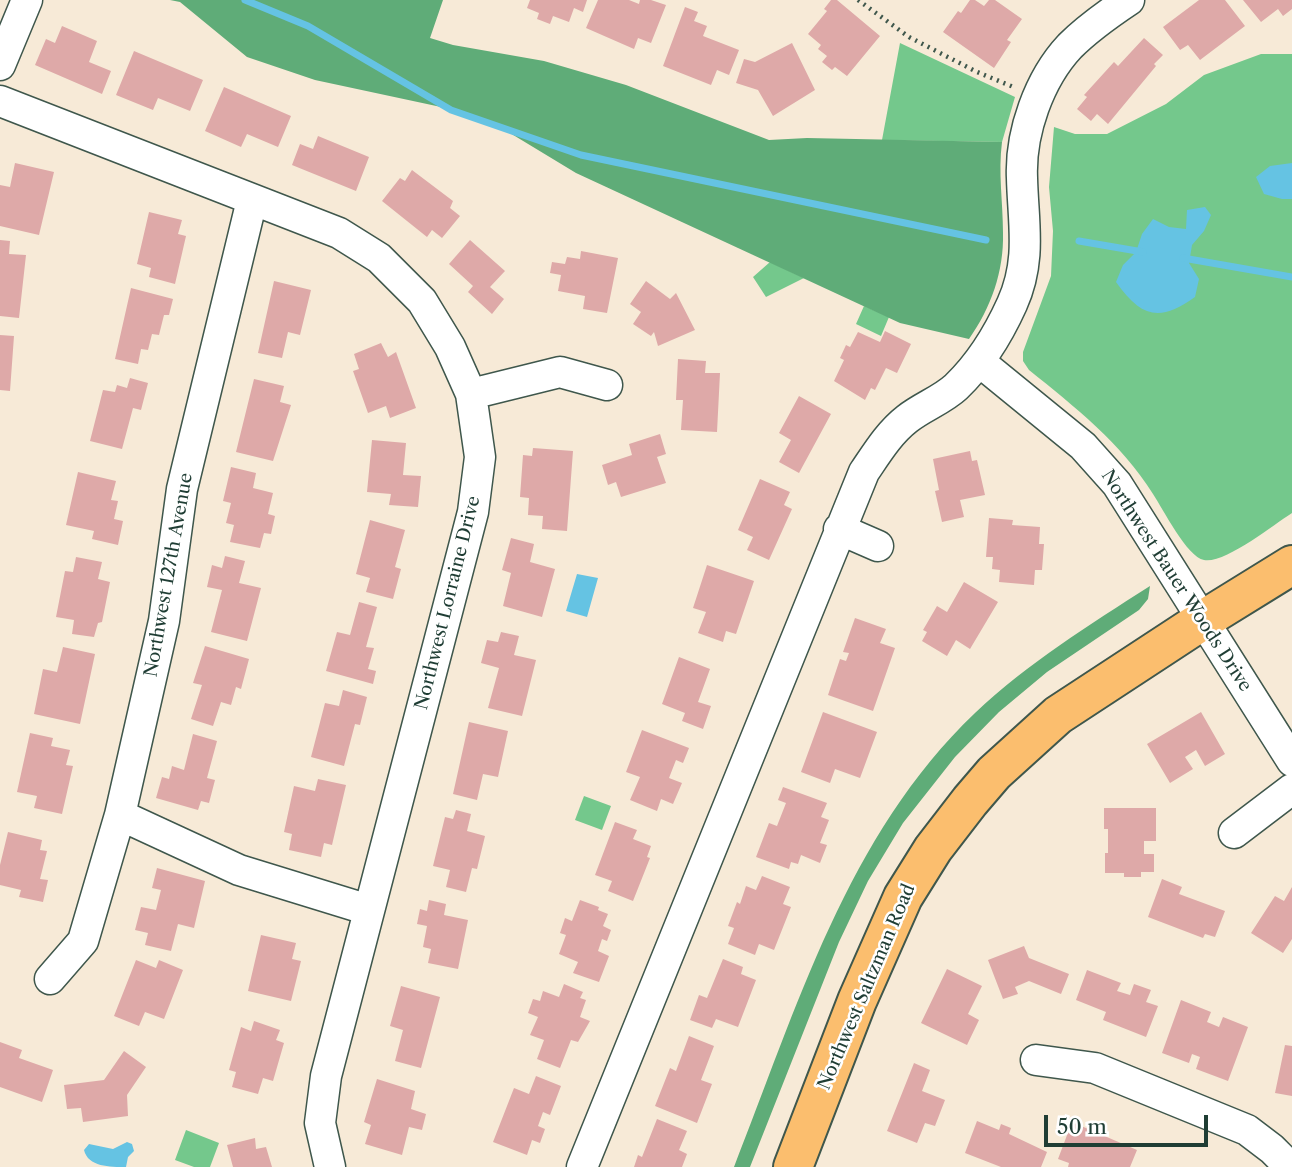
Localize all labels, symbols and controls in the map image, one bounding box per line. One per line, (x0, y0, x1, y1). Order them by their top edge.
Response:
street label: Northwest Bauer Woods Drive (1096, 466, 1256, 696)
street label: Northwest 127th Avenue (140, 471, 198, 679)
street label: Northwest Lorraine Drive (411, 494, 485, 712)
street label: Northwest Saltzman Road (814, 881, 920, 1093)
scale bar (1047, 1100, 1212, 1144)
text: 50 m (1057, 1114, 1107, 1139)

